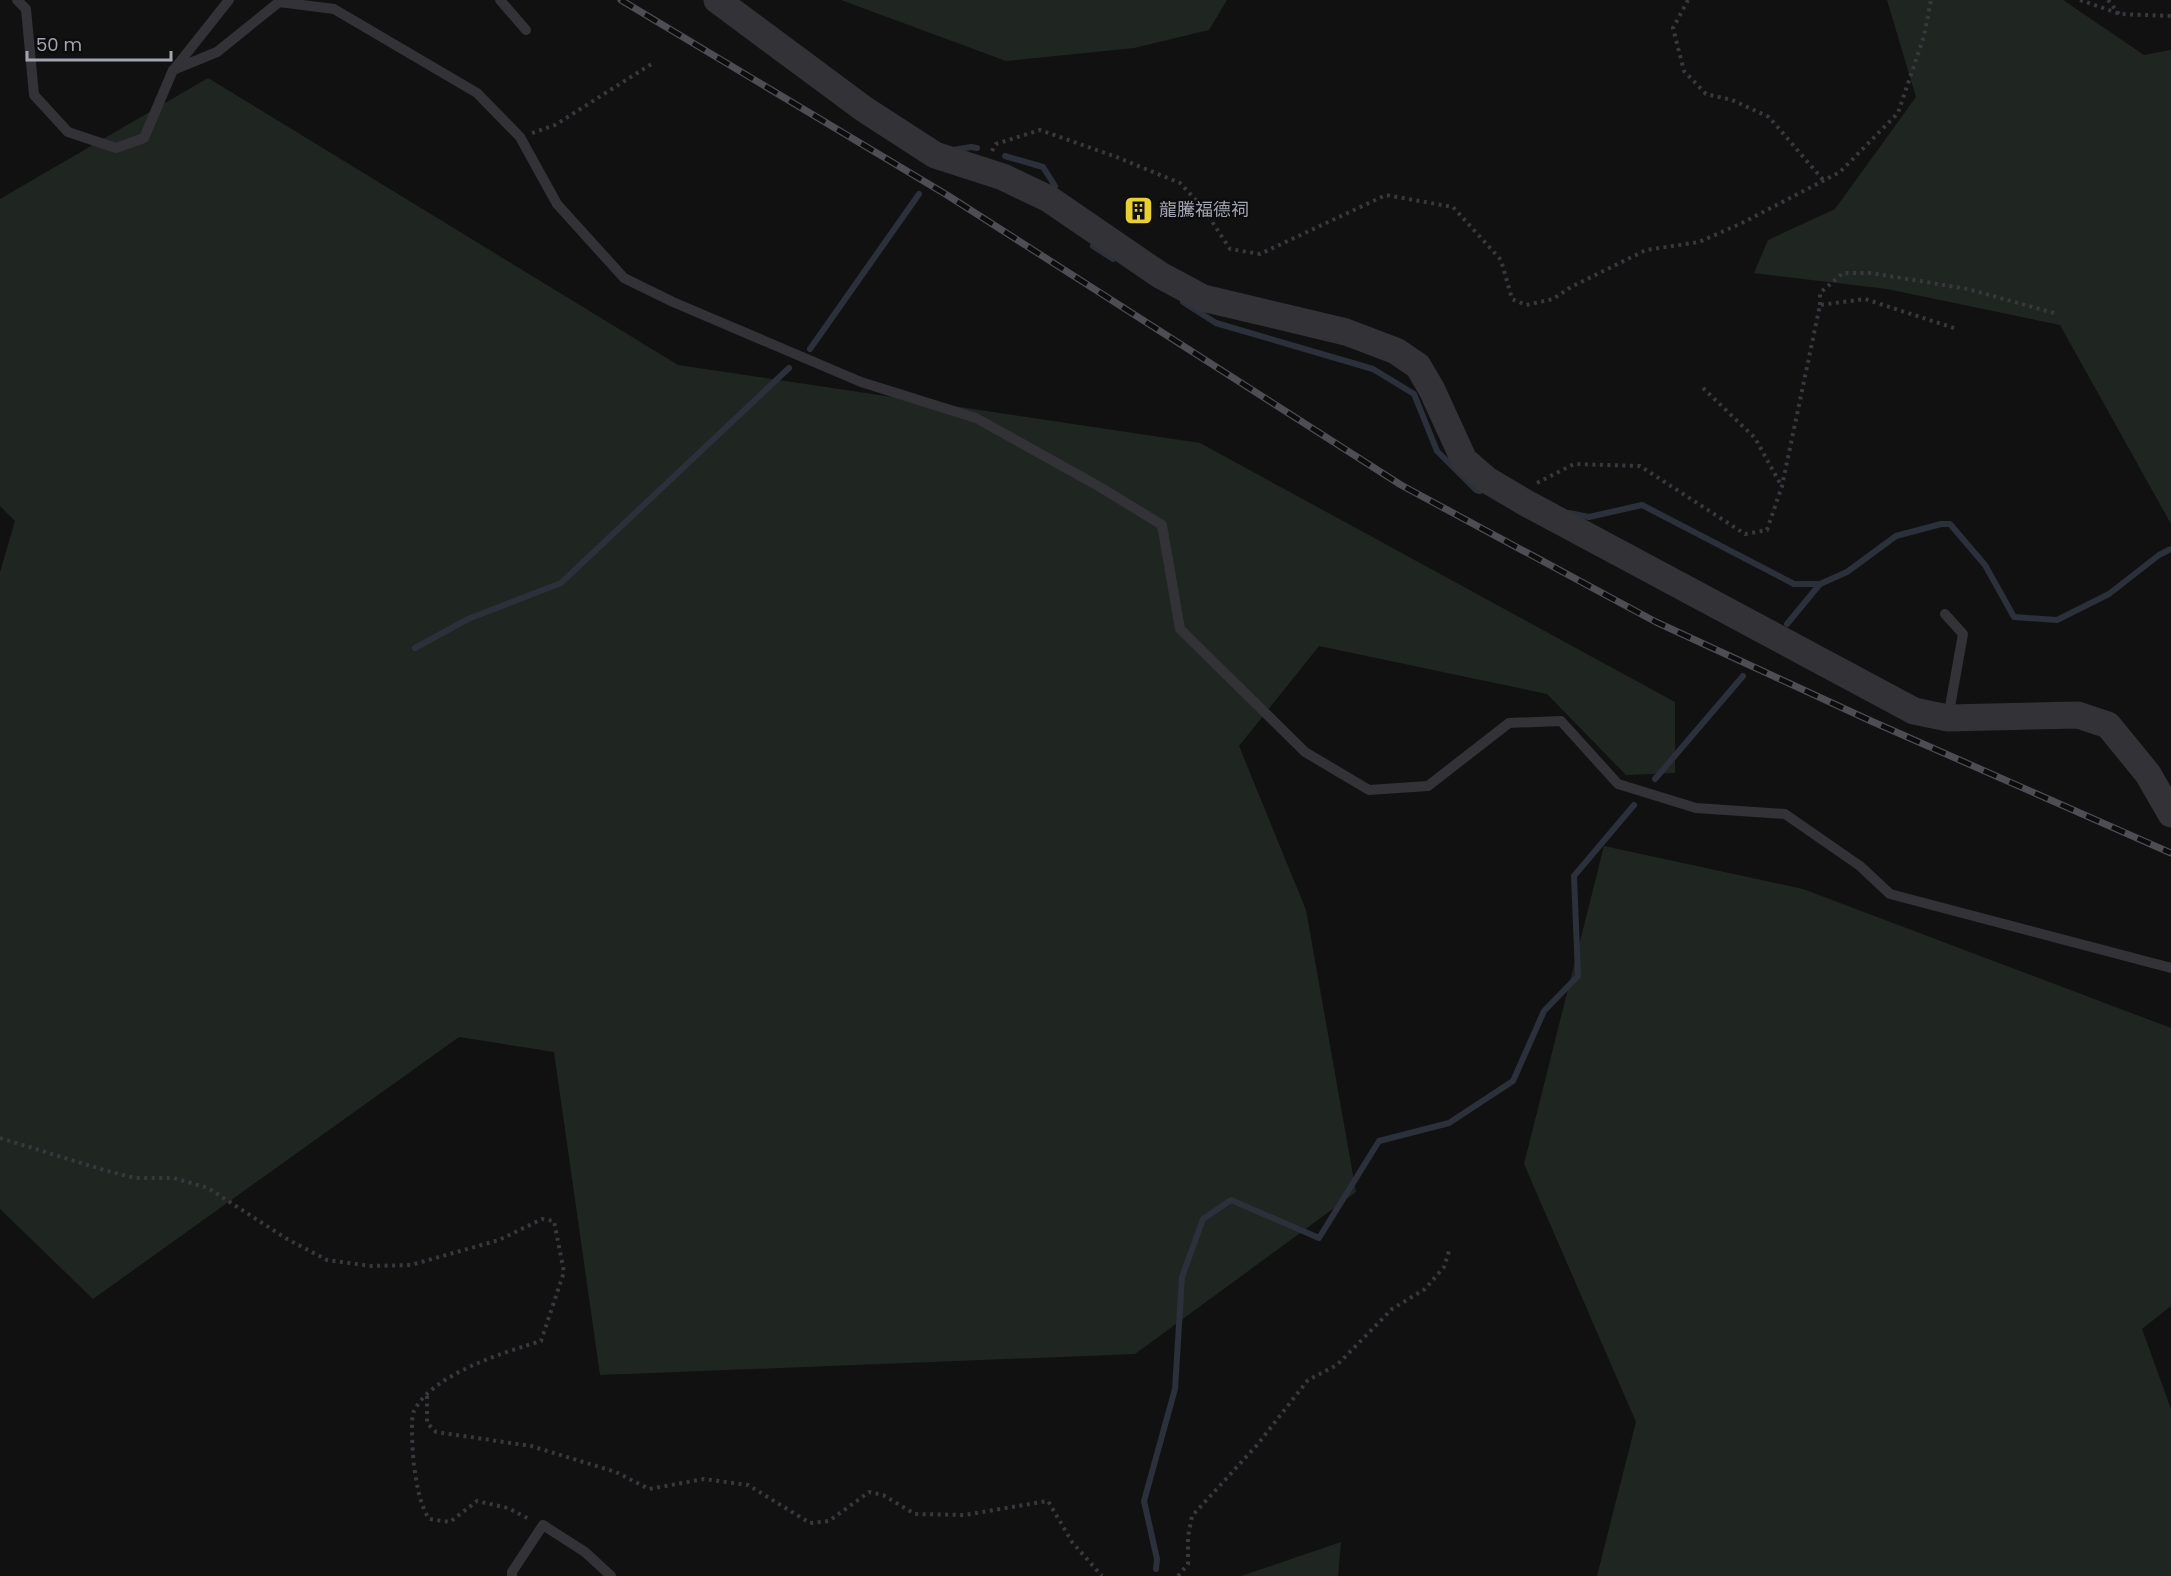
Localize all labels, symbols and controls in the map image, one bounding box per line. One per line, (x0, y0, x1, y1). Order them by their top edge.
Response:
scale bar (27, 24, 171, 62)
text: 50 m (36, 32, 82, 57)
building icon: 龍騰福德祠 (1122, 194, 1154, 226)
place label: 龍騰福德祠 (1159, 197, 1249, 222)

